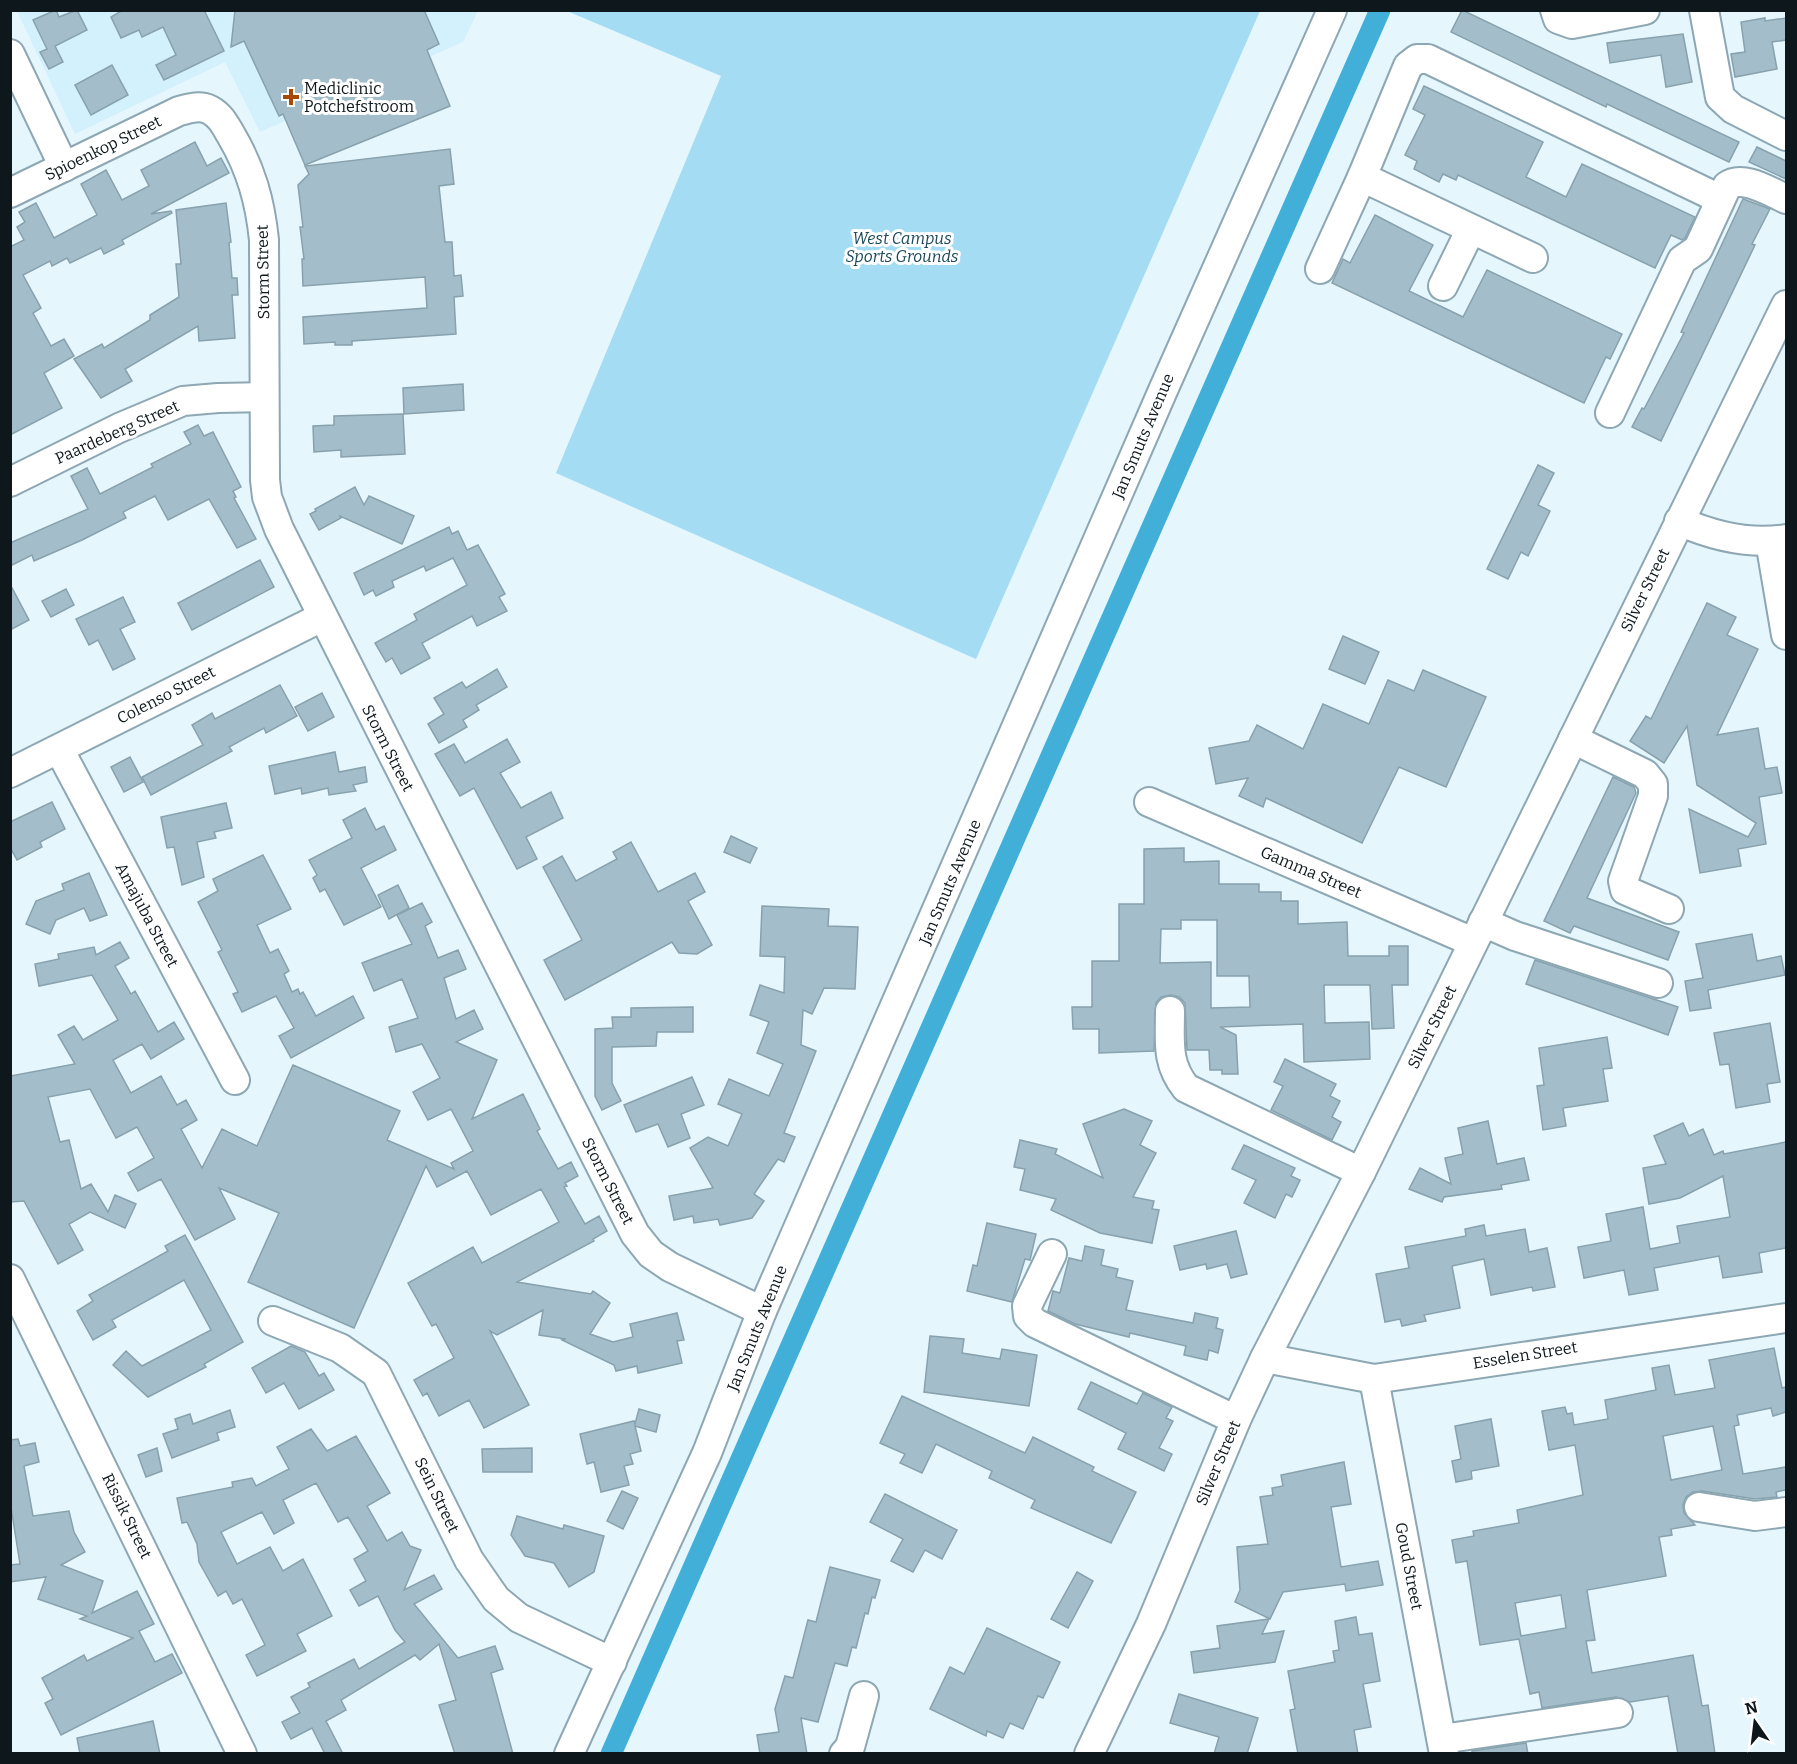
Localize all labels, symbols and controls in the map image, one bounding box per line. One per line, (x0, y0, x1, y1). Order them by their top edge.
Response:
place label: Mediclinic Potchefstroom (304, 79, 414, 116)
marker: Mediclinic Potchefstroom (282, 88, 300, 106)
street label: Spioenkop Street (42, 112, 164, 184)
street label: Storm Street (253, 224, 273, 319)
park label: West Campus Sports Grounds (846, 229, 959, 266)
street label: Jan Smuts Avenue (1108, 371, 1178, 502)
street label: Paardeberg Street (52, 396, 182, 468)
street label: Silver Street (1617, 545, 1673, 635)
street label: Colenso Street (114, 662, 219, 728)
street label: Storm Street (358, 702, 418, 795)
street label: Jan Smuts Avenue (915, 817, 985, 948)
street label: Gamma Street (1258, 842, 1365, 902)
street label: Amajuba Street (111, 859, 183, 971)
street label: Silver Street (1404, 982, 1460, 1072)
street label: Storm Street (578, 1135, 638, 1228)
street label: Jan Smuts Avenue (723, 1262, 791, 1395)
street label: Esselen Street (1471, 1337, 1579, 1373)
street label: Silver Street (1192, 1417, 1245, 1508)
street label: Sein Street (411, 1454, 463, 1536)
street label: Rissik Street (98, 1470, 156, 1562)
street label: Goud Street (1391, 1521, 1427, 1612)
north arrow (1725, 1692, 1785, 1752)
text: N (1743, 1697, 1760, 1719)

